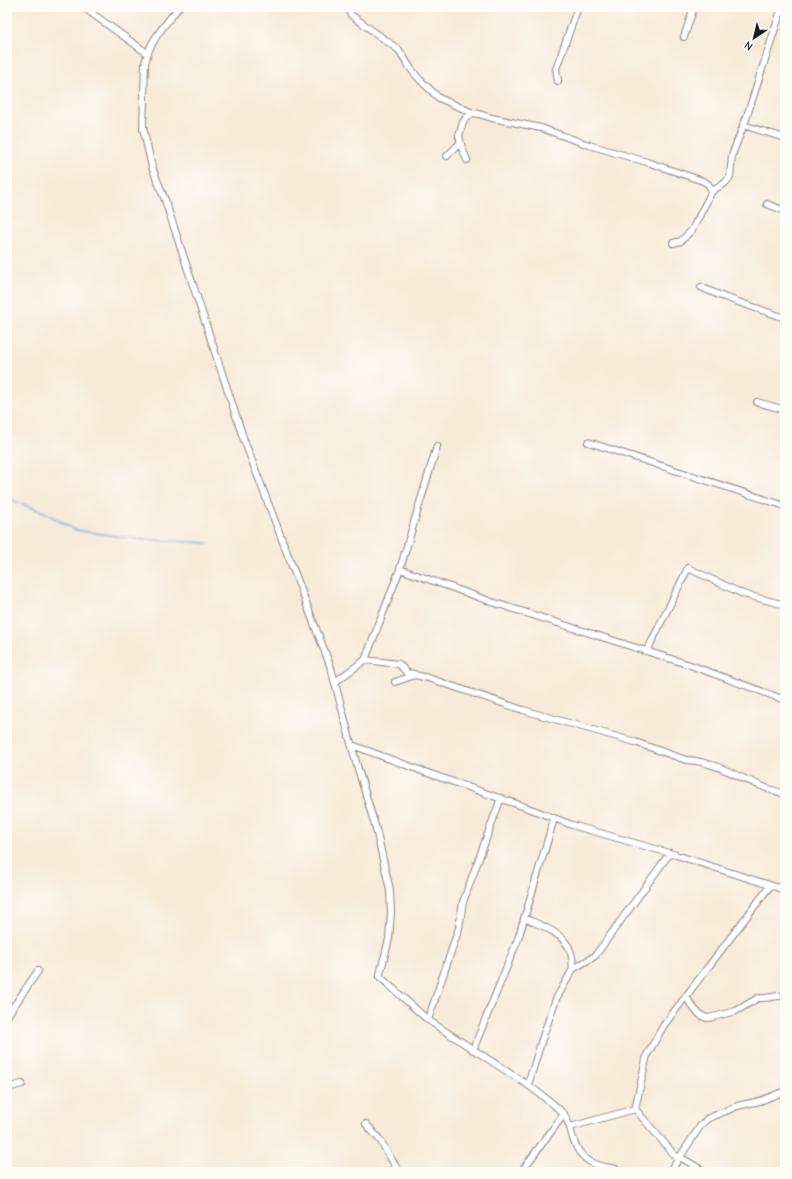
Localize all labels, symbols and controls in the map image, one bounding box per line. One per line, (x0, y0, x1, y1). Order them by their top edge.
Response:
north arrow (734, 18, 774, 58)
text: N (742, 38, 755, 53)

